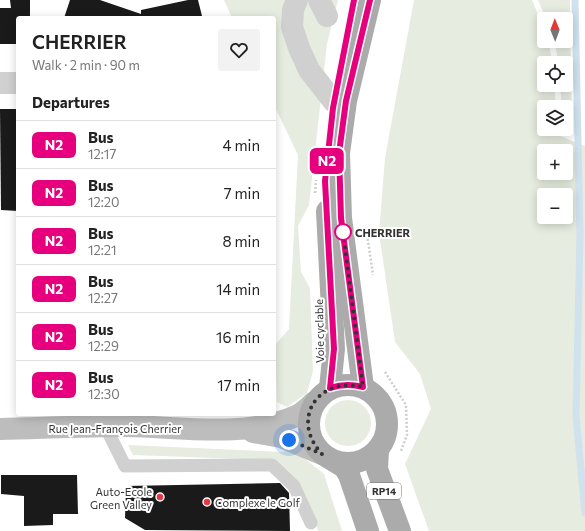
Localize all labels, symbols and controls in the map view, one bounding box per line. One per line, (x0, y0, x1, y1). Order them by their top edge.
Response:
north arrow (537, 12, 573, 48)
map controls (537, 12, 573, 224)
button: heart (218, 29, 260, 71)
text: CHERRIER (32, 30, 127, 53)
button: locate (537, 56, 573, 92)
text: Walk · 2 min · 90 m (32, 57, 140, 73)
text: Departures (32, 93, 110, 111)
button: layers (537, 100, 573, 136)
text: Bus (88, 128, 113, 146)
text: N2 (45, 136, 63, 153)
text: 4 min (223, 136, 260, 154)
button: + (537, 144, 573, 180)
text: 12:17 (88, 146, 116, 162)
line badge: N2 (309, 148, 345, 174)
text: N2 (318, 152, 336, 169)
text: Bus (88, 176, 113, 194)
text: N2 (45, 184, 63, 201)
text: 7 min (224, 184, 260, 202)
button: − (537, 188, 573, 224)
text: 12:20 (88, 194, 120, 210)
marker: CHERRIER (334, 223, 352, 241)
text: Bus (88, 224, 113, 242)
place label: CHERRIER (355, 226, 411, 239)
text: N2 (45, 232, 63, 249)
text: 8 min (222, 232, 260, 250)
text: 12:21 (88, 242, 117, 258)
text: Bus (88, 272, 113, 290)
text: N2 (45, 280, 63, 297)
text: 14 min (216, 280, 260, 298)
text: 12:27 (88, 290, 118, 306)
street label: Voie cyclable (312, 299, 326, 363)
text: Bus (88, 320, 113, 338)
text: N2 (45, 328, 63, 345)
text: 16 min (216, 328, 260, 346)
text: 12:29 (88, 338, 119, 354)
text: Bus (88, 368, 113, 386)
text: N2 (45, 376, 63, 393)
text: 17 min (217, 376, 260, 394)
text: 12:30 (88, 386, 120, 402)
street label: Rue Jean-François Cherrier (49, 422, 182, 436)
your location (279, 430, 299, 450)
road number: RP14 (367, 483, 401, 499)
place label: Auto-Ecole Green Valley (90, 485, 152, 511)
marker: Auto-Ecole Green Valley (155, 492, 165, 502)
place label: Complexe le Golf (215, 496, 300, 509)
marker: Complexe le Golf (202, 497, 212, 507)

